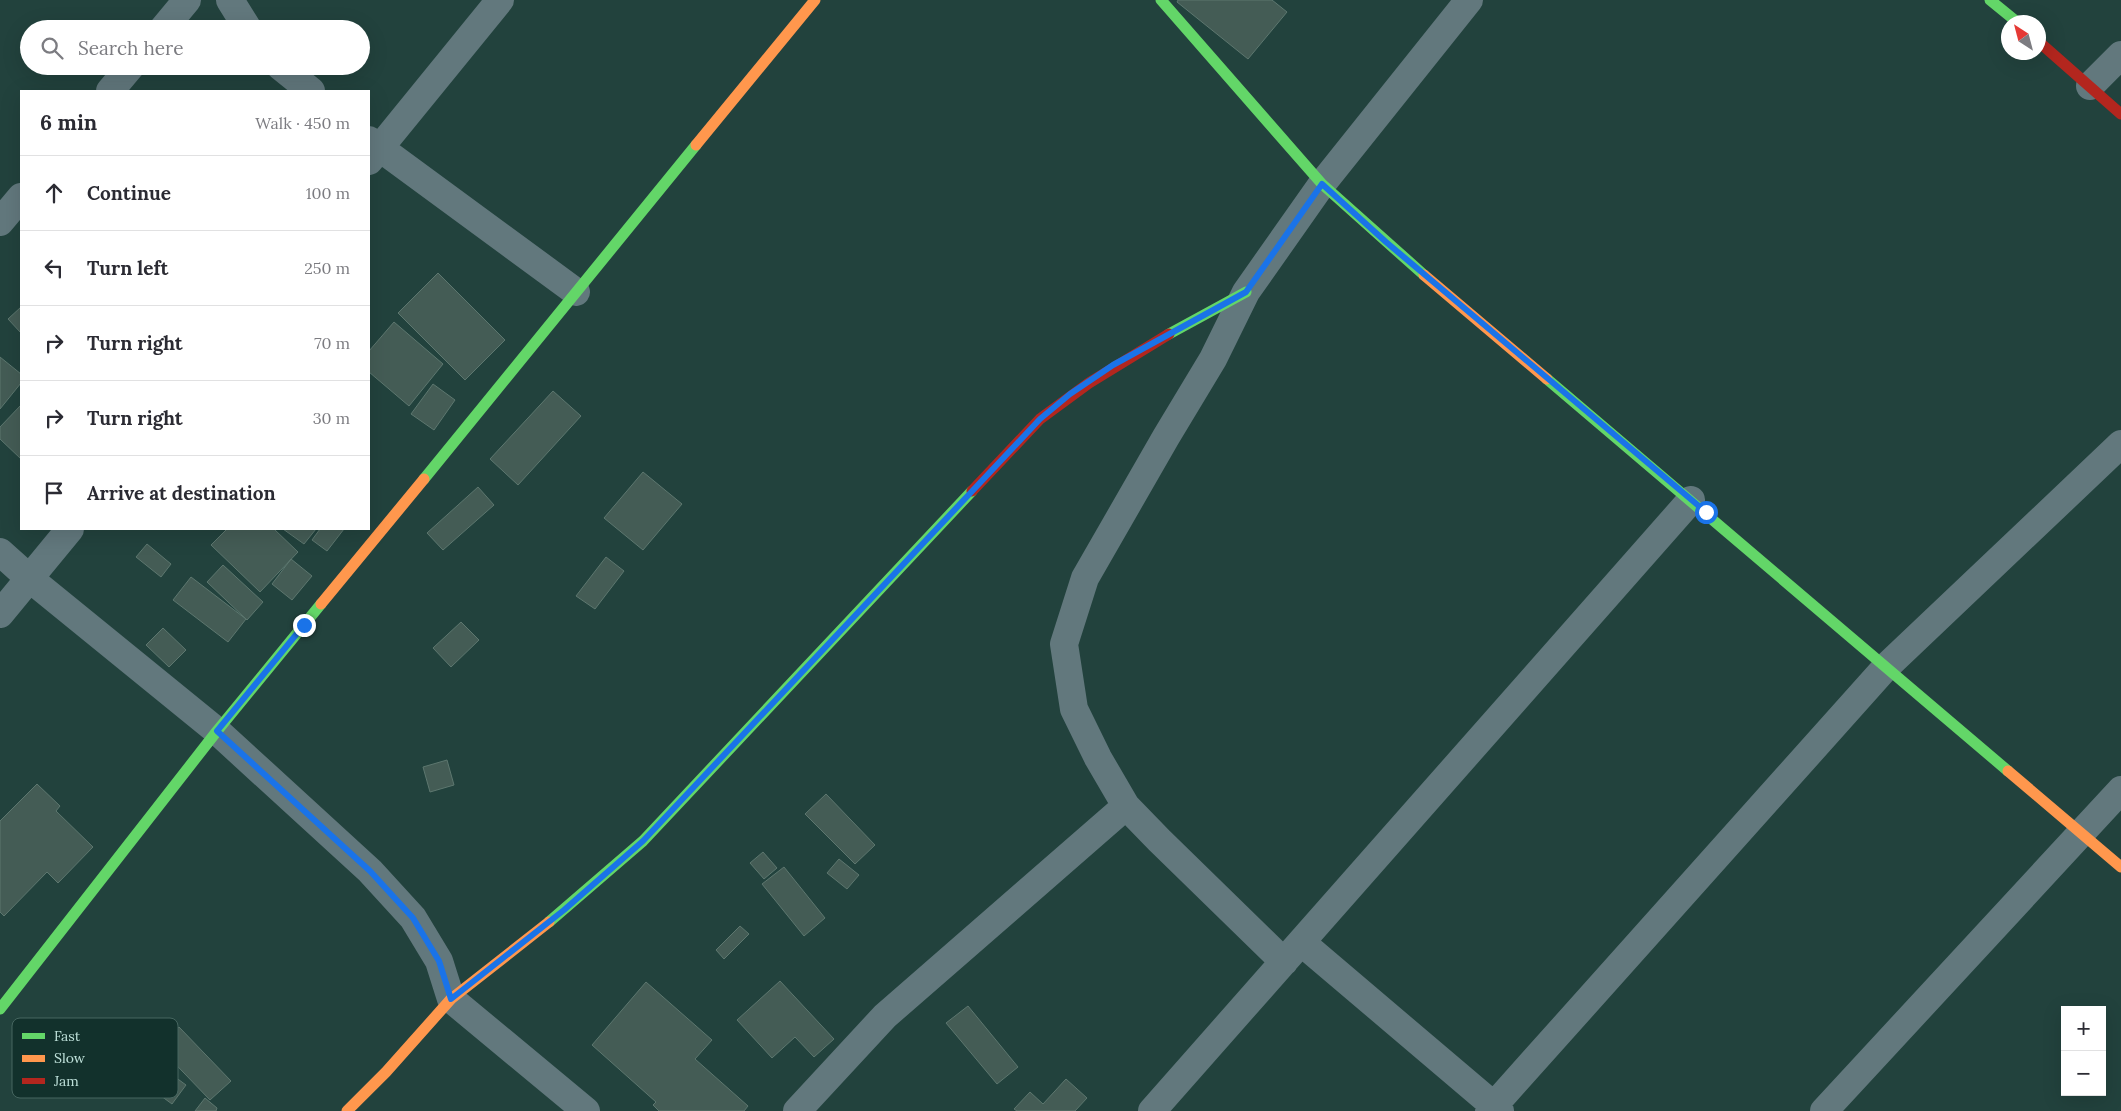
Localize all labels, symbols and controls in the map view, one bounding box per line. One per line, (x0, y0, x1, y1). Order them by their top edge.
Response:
north arrow (2001, 15, 2046, 60)
search box (20, 20, 370, 75)
icon: search (38, 34, 66, 62)
text: Search here (78, 36, 184, 60)
text: 6 min (40, 109, 97, 136)
text: Walk · 450 m (255, 113, 350, 133)
icon: ahead (40, 179, 68, 207)
text: Continue (87, 181, 171, 205)
text: 100 m (306, 183, 350, 203)
icon: left (40, 254, 68, 282)
text: Turn left (87, 256, 168, 280)
text: 250 m (304, 258, 350, 278)
icon: right (40, 329, 68, 357)
text: Turn right (87, 331, 183, 355)
text: 70 m (314, 333, 350, 353)
icon: right (40, 404, 68, 432)
text: Turn right (87, 406, 183, 430)
text: 30 m (313, 408, 350, 428)
icon: arrive (40, 479, 68, 507)
text: Arrive at destination (87, 481, 276, 505)
route start (1695, 501, 1718, 524)
route end (293, 614, 316, 637)
map controls (2061, 1006, 2106, 1096)
button: + (2061, 1006, 2106, 1051)
legend (12, 1018, 178, 1098)
text: Fast (54, 1027, 81, 1045)
text: Slow (54, 1049, 86, 1067)
button: − (2061, 1051, 2106, 1096)
text: Jam (53, 1072, 79, 1090)

